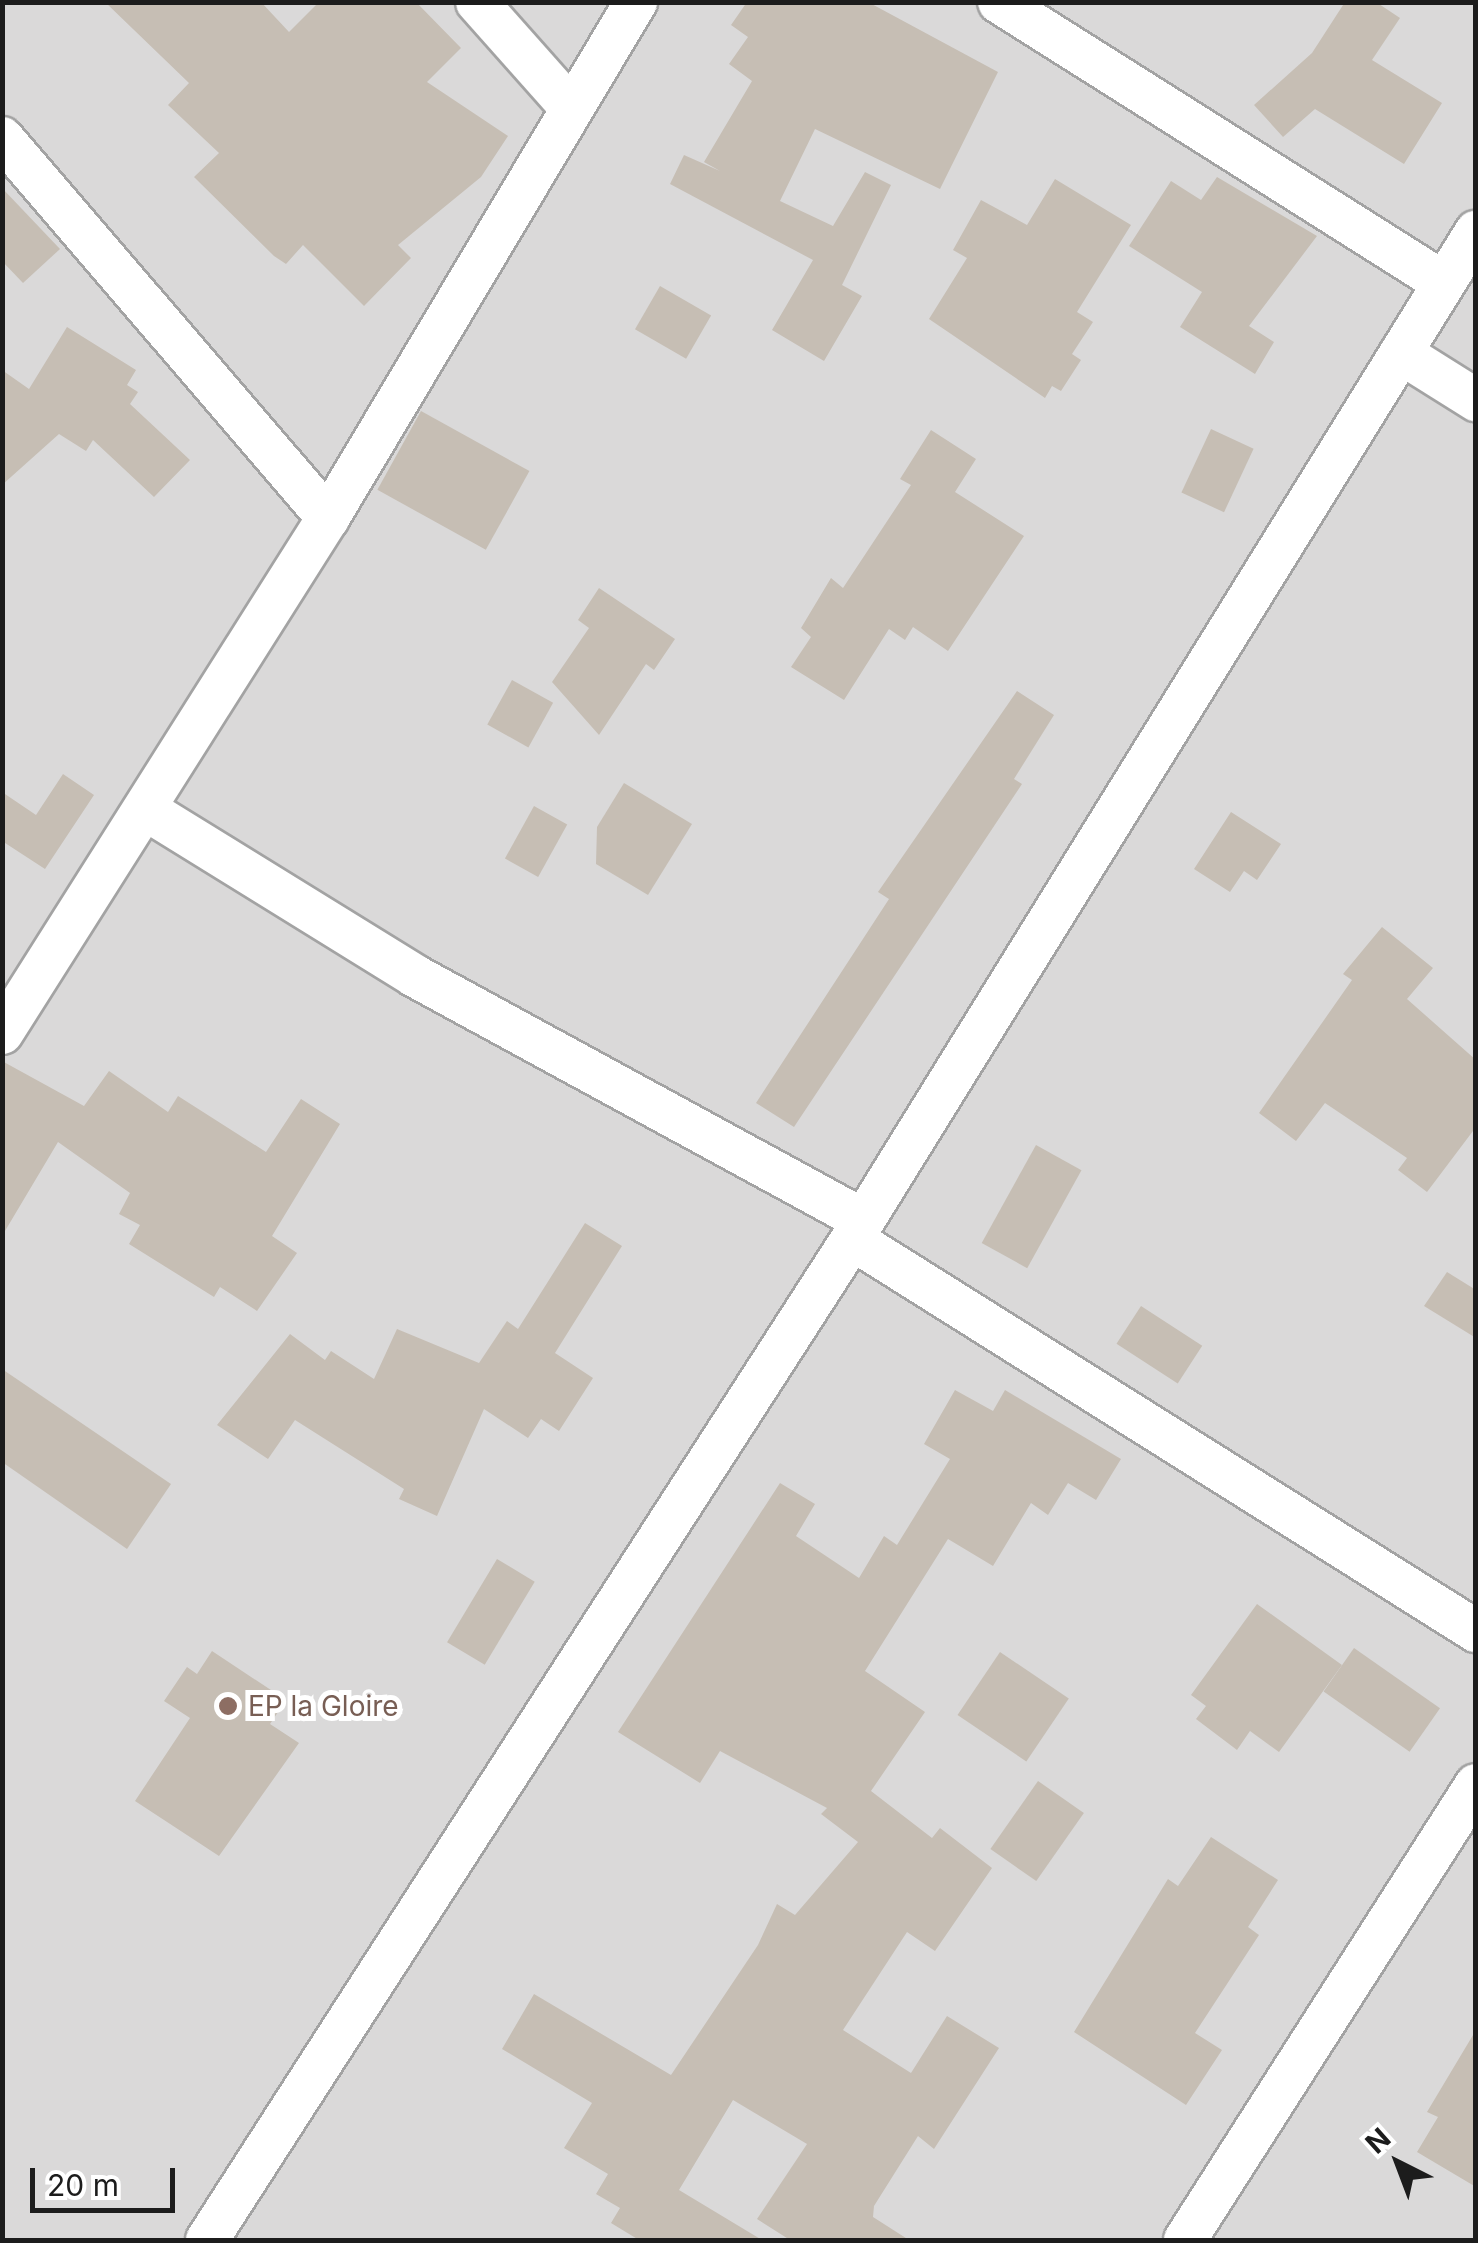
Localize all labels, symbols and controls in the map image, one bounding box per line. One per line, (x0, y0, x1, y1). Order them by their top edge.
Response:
place label: EP la Gloire (248, 1689, 399, 1723)
marker: EP la Gloire (217, 1695, 239, 1717)
north arrow (1348, 2113, 1448, 2213)
text: N (1359, 2121, 1397, 2160)
scale bar (35, 2148, 180, 2210)
text: 20 m (47, 2167, 119, 2203)

